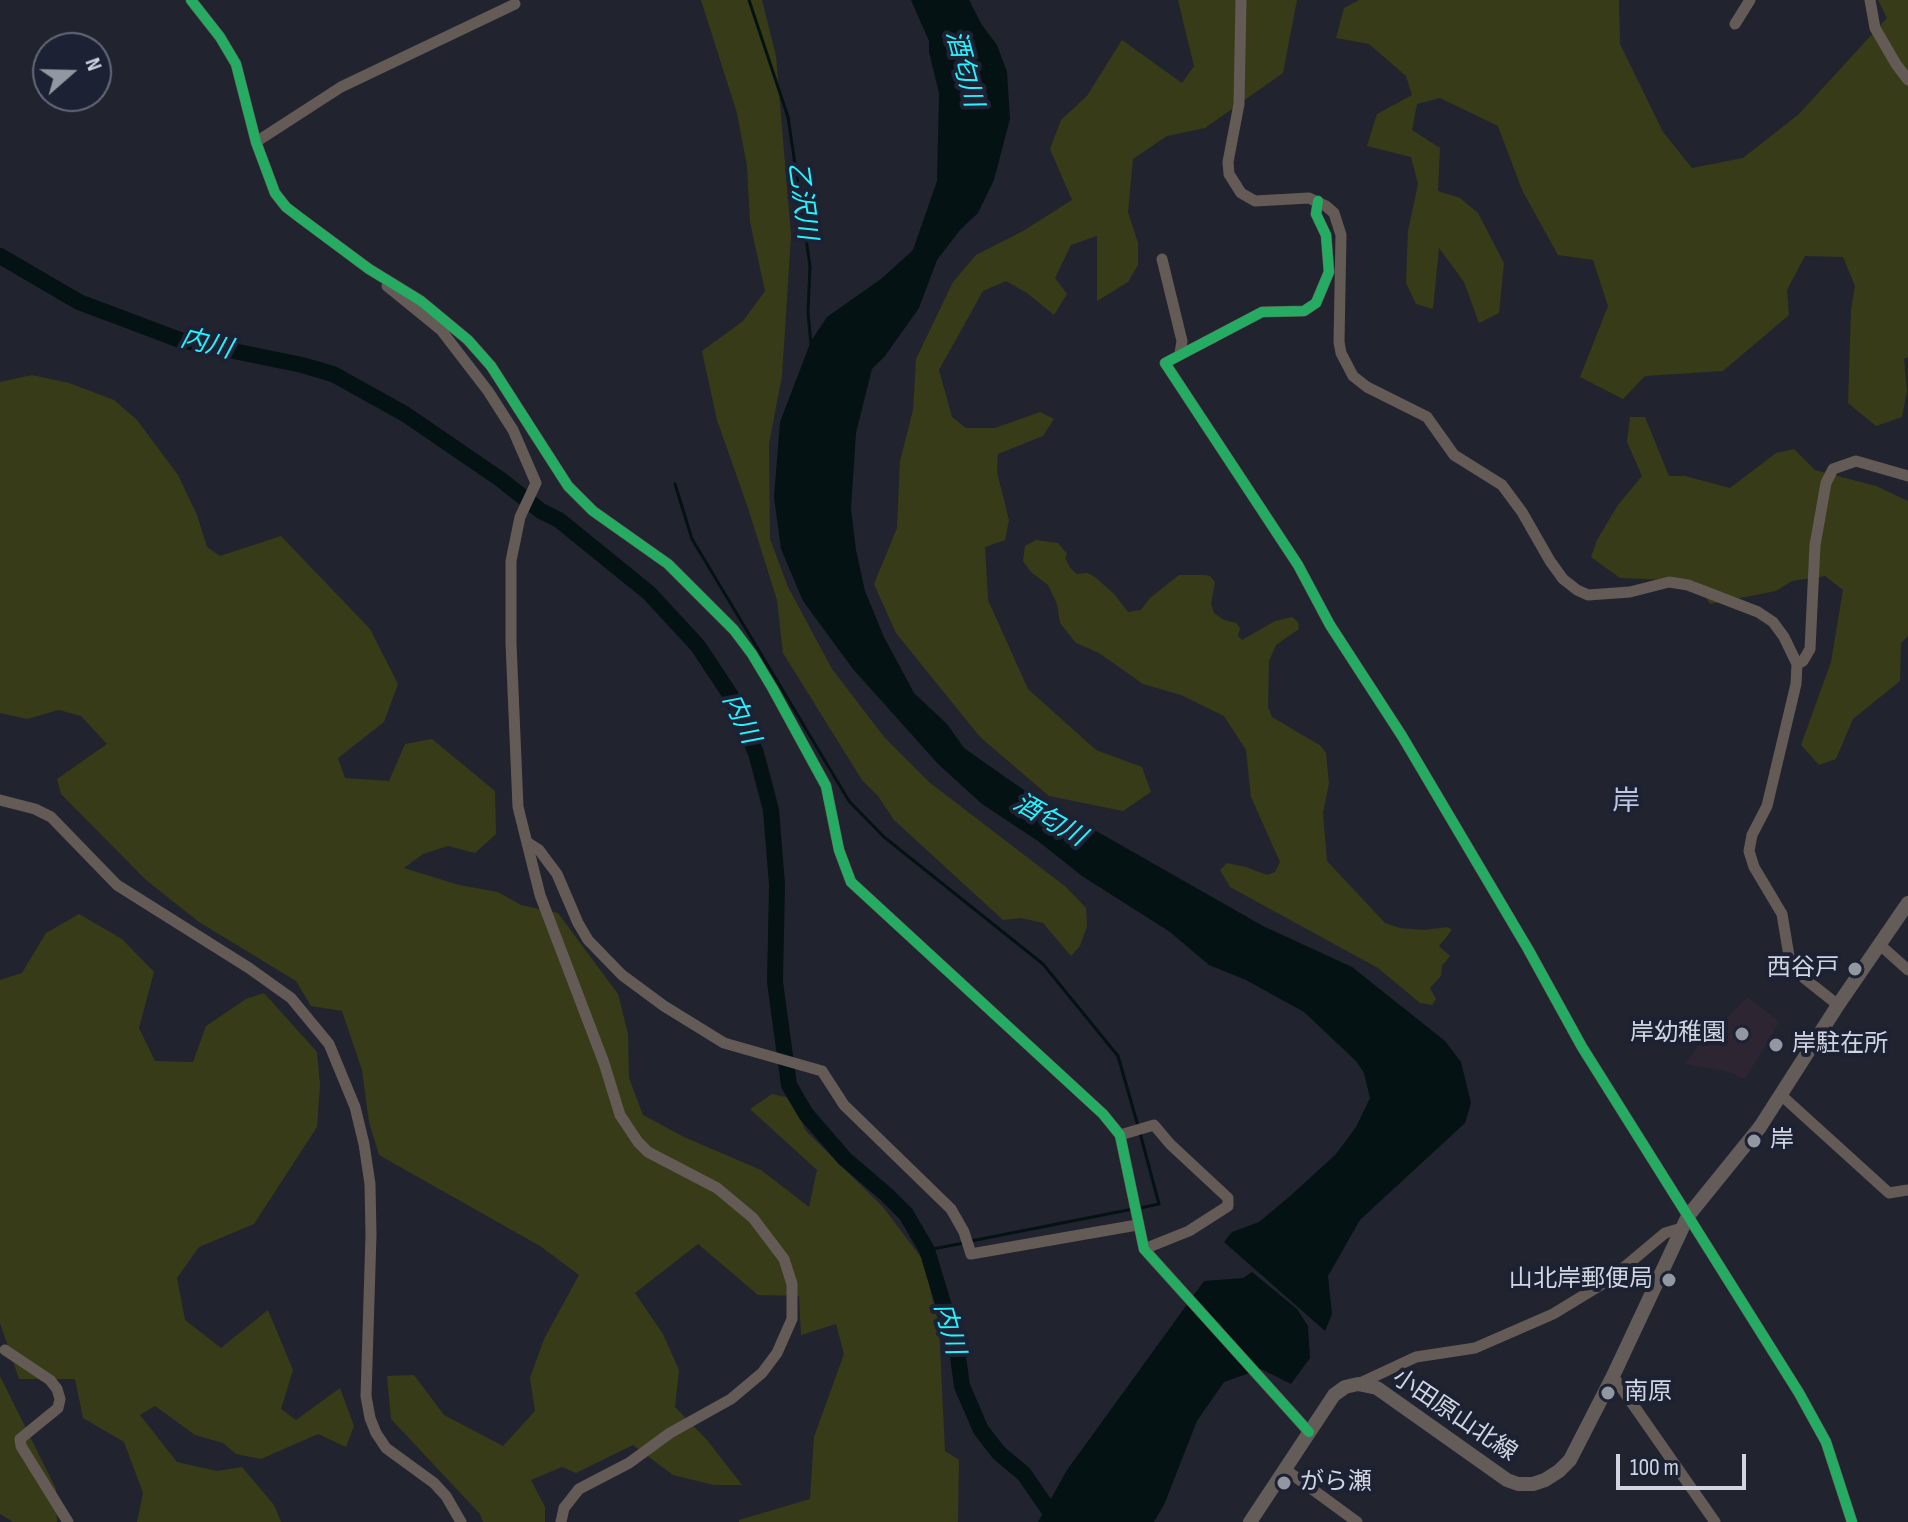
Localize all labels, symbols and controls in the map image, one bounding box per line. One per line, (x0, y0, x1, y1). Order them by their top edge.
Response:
water label: 酒匂川 (938, 27, 988, 111)
north arrow (32, 32, 112, 112)
text: N (78, 54, 108, 74)
water label: 乙沢川 (780, 160, 822, 242)
water label: 内川 (177, 324, 235, 366)
water label: 内川 (715, 689, 765, 749)
district label: 岸 (1612, 786, 1640, 820)
water label: 酒匂川 (1007, 788, 1091, 854)
place label: 西谷戸 (1767, 955, 1839, 983)
marker: 西谷戸 (1846, 960, 1864, 978)
place label: 岸幼稚園 (1630, 1020, 1726, 1048)
marker: 岸幼稚園 (1733, 1025, 1751, 1043)
place label: 岸駐在所 (1792, 1031, 1888, 1059)
marker: 岸駐在所 (1767, 1036, 1785, 1054)
place label: 岸 (1770, 1127, 1794, 1155)
marker: 岸 (1745, 1132, 1763, 1150)
place label: 山北岸郵便局 (1509, 1266, 1653, 1294)
marker: 山北岸郵便局 (1660, 1271, 1678, 1289)
water label: 内川 (926, 1300, 970, 1358)
street label: 小田原山北線 (1386, 1364, 1522, 1468)
place label: 南原 (1624, 1379, 1672, 1407)
marker: 南原 (1599, 1384, 1617, 1402)
scale bar (1620, 1438, 1750, 1488)
text: 100 m (1630, 1453, 1679, 1482)
place label: がら瀬 (1300, 1469, 1372, 1497)
marker: がら瀬 (1275, 1474, 1293, 1492)

